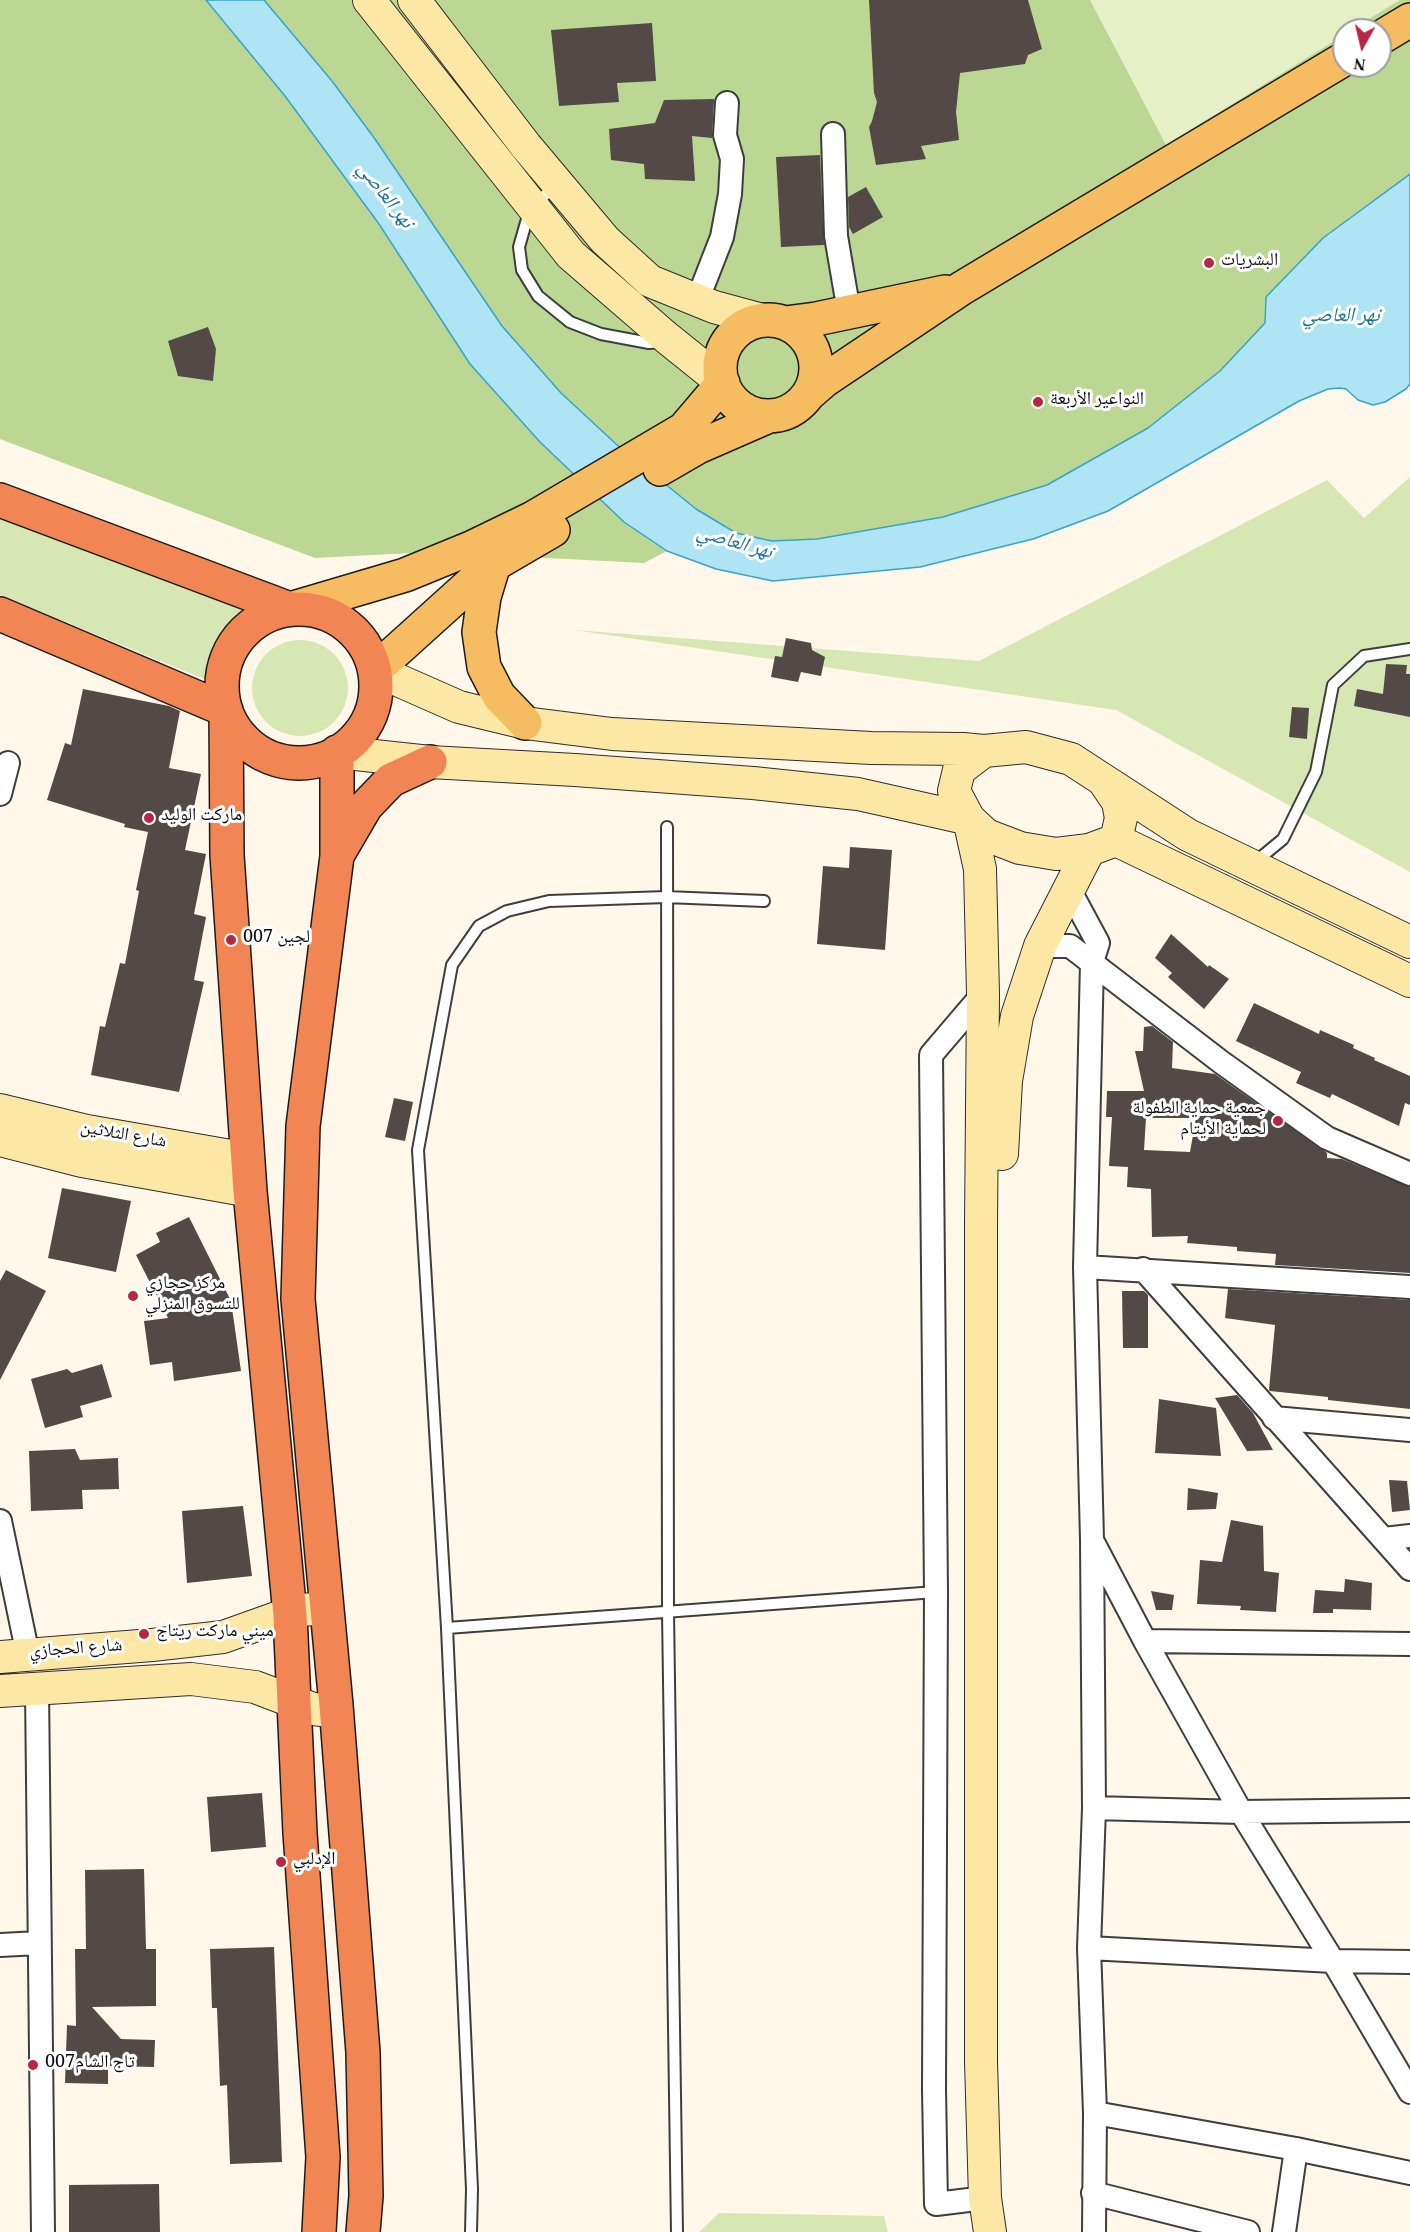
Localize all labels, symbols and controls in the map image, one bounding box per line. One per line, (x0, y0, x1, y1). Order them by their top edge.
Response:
north arrow (1332, 18, 1392, 78)
text: N (1353, 55, 1367, 74)
water label: نهر العاصي (350, 159, 416, 235)
place label: البشريات (1221, 252, 1278, 274)
marker: البشريات (1202, 256, 1216, 270)
water label: نهر العاصي (1302, 306, 1380, 330)
place label: النواعير الأربعة (1050, 391, 1144, 413)
marker: النواعير الأربعة (1031, 395, 1045, 409)
water label: نهر العاصي (693, 523, 775, 567)
place label: ماركت الوليد (161, 807, 242, 829)
marker: ماركت الوليد (142, 811, 156, 825)
place label: لجين 007 (243, 929, 310, 951)
marker: لجين 007 (224, 933, 238, 947)
place label: جمعية حماية الطفولة لحماية الأيتام (1133, 1100, 1266, 1142)
marker: جمعية حماية الطفولة لحماية الأيتام (1271, 1114, 1285, 1128)
street label: شارع الثلاثين (78, 1119, 168, 1155)
place label: مركز حجازي للتسوق المنزلي (145, 1275, 240, 1318)
marker: مركز حجازي للتسوق المنزلي (126, 1289, 140, 1303)
place label: ميني ماركت ريتاج (156, 1623, 274, 1645)
marker: ميني ماركت ريتاج (137, 1627, 151, 1641)
street label: شارع الحجازي (29, 1637, 123, 1665)
place label: الإدلبي (293, 1851, 335, 1873)
marker: الإدلبي (274, 1855, 288, 1869)
place label: تاج الشام007 (45, 2054, 135, 2076)
marker: تاج الشام007 (26, 2058, 40, 2072)

